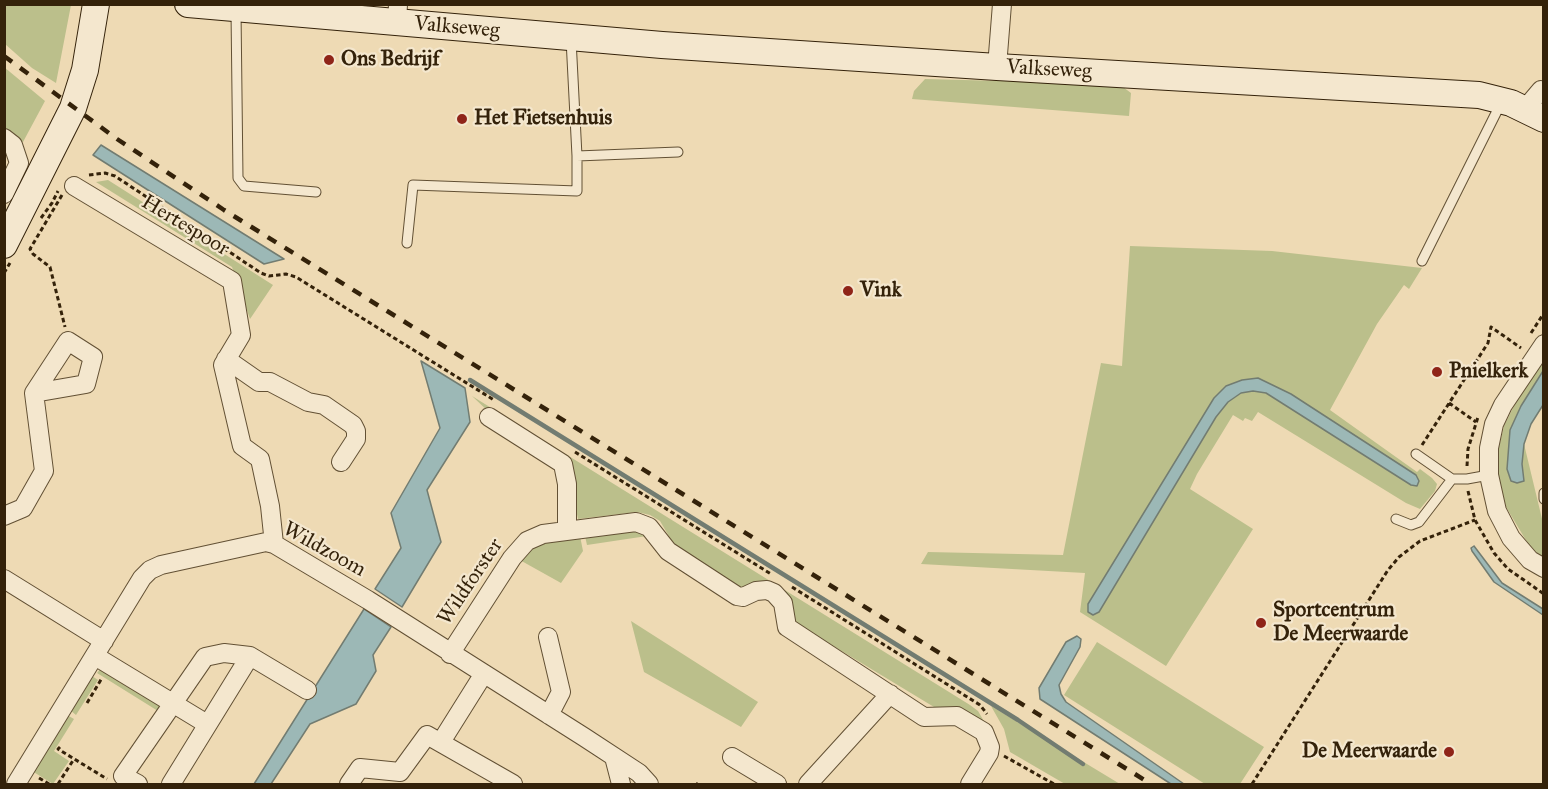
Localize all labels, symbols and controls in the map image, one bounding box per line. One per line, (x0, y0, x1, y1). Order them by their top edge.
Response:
street label: Valkseweg (413, 12, 501, 44)
place label: Ons Bedrijf (341, 47, 440, 73)
marker: Ons Bedrijf (322, 53, 336, 67)
street label: Valkseweg (1006, 55, 1092, 85)
place label: Het Fietsenhuis (474, 106, 612, 132)
marker: Het Fietsenhuis (455, 112, 469, 126)
street label: Hertespoor (136, 190, 234, 262)
place label: Vink (860, 278, 901, 304)
marker: Vink (841, 284, 855, 298)
place label: Pnielkerk (1449, 359, 1528, 385)
marker: Pnielkerk (1430, 365, 1444, 379)
street label: Wildzoom (278, 517, 370, 583)
street label: Wildforster (433, 534, 509, 630)
place label: Sportcentrum De Meerwaarde (1273, 598, 1408, 648)
marker: Sportcentrum De Meerwaarde (1254, 616, 1268, 630)
place label: De Meerwaarde (1302, 739, 1437, 765)
marker: De Meerwaarde (1442, 745, 1456, 759)

